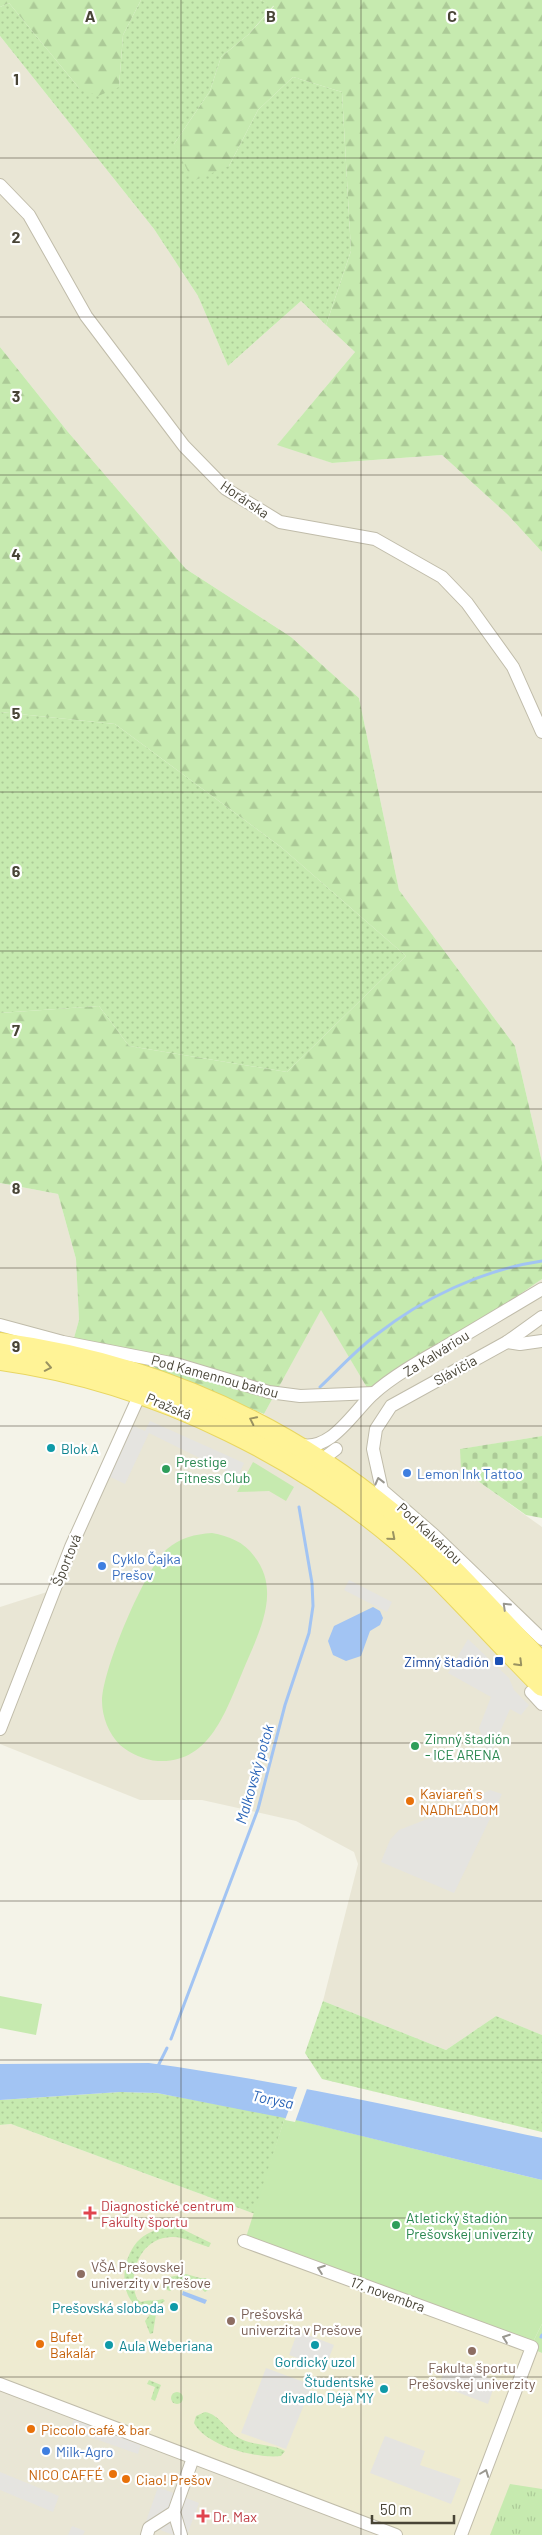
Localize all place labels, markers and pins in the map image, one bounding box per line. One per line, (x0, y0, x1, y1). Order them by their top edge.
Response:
place label: Blok A (61, 1440, 99, 1457)
marker: Blok A (45, 1442, 57, 1454)
place label: Prestige Fitness Club (176, 1453, 250, 1486)
marker: Prestige Fitness Club (160, 1463, 172, 1475)
place label: Lemon Ink Tattoo (417, 1465, 523, 1482)
marker: Lemon Ink Tattoo (401, 1467, 413, 1479)
place label: Cyklo Čajka Prešov (112, 1550, 181, 1583)
marker: Cyklo Čajka Prešov (96, 1560, 108, 1572)
place label: Zimný štadión (404, 1653, 489, 1670)
marker: Zimný štadión (493, 1655, 505, 1667)
place label: Zimný štadión - ICE ARENA (425, 1730, 510, 1763)
marker: Zimný štadión - ICE ARENA (409, 1740, 421, 1752)
place label: Kaviareň s NADhĽADOM (420, 1785, 499, 1818)
marker: Kaviareň s NADhĽADOM (404, 1795, 416, 1807)
place label: Diagnostické centrum Fakulty športu (101, 2197, 234, 2230)
marker: Diagnostické centrum Fakulty športu (83, 2206, 97, 2220)
place label: Atletický štadión Prešovskej univerzity (406, 2209, 534, 2242)
marker: Atletický štadión Prešovskej univerzity (390, 2219, 402, 2231)
place label: VŠA Prešovskej univerzity v Prešove (91, 2258, 211, 2291)
marker: VŠA Prešovskej univerzity v Prešove (75, 2268, 87, 2280)
place label: Prešovská sloboda (52, 2299, 164, 2316)
marker: Prešovská sloboda (168, 2301, 180, 2313)
place label: Prešovská univerzita v Prešove (241, 2305, 362, 2338)
marker: Prešovská univerzita v Prešove (225, 2315, 237, 2327)
place label: Bufet Bakalár (50, 2328, 95, 2361)
place label: Aula Weberiana (119, 2337, 213, 2354)
marker: Bufet Bakalár (34, 2338, 46, 2350)
marker: Aula Weberiana (103, 2339, 115, 2351)
marker: Gordický uzol (309, 2339, 321, 2351)
marker: Fakulta športu Prešovskej univerzity (466, 2345, 478, 2357)
place label: Gordický uzol (275, 2353, 355, 2370)
place label: Fakulta športu Prešovskej univerzity (408, 2359, 536, 2392)
place label: Študentské divadlo Déjà MY (280, 2373, 374, 2406)
marker: Študentské divadlo Déjà MY (378, 2383, 390, 2395)
place label: Piccolo café & bar (41, 2421, 150, 2438)
marker: Piccolo café & bar (25, 2423, 37, 2435)
place label: Milk-Agro (56, 2443, 113, 2460)
marker: Milk-Agro (40, 2445, 52, 2457)
place label: NICO CAFFÉ (29, 2466, 103, 2483)
marker: NICO CAFFÉ (107, 2468, 119, 2480)
place label: Ciao! Prešov (136, 2471, 212, 2488)
marker: Ciao! Prešov (120, 2473, 132, 2485)
place label: Dr. Max (213, 2508, 257, 2525)
marker: Dr. Max (197, 2510, 209, 2522)

